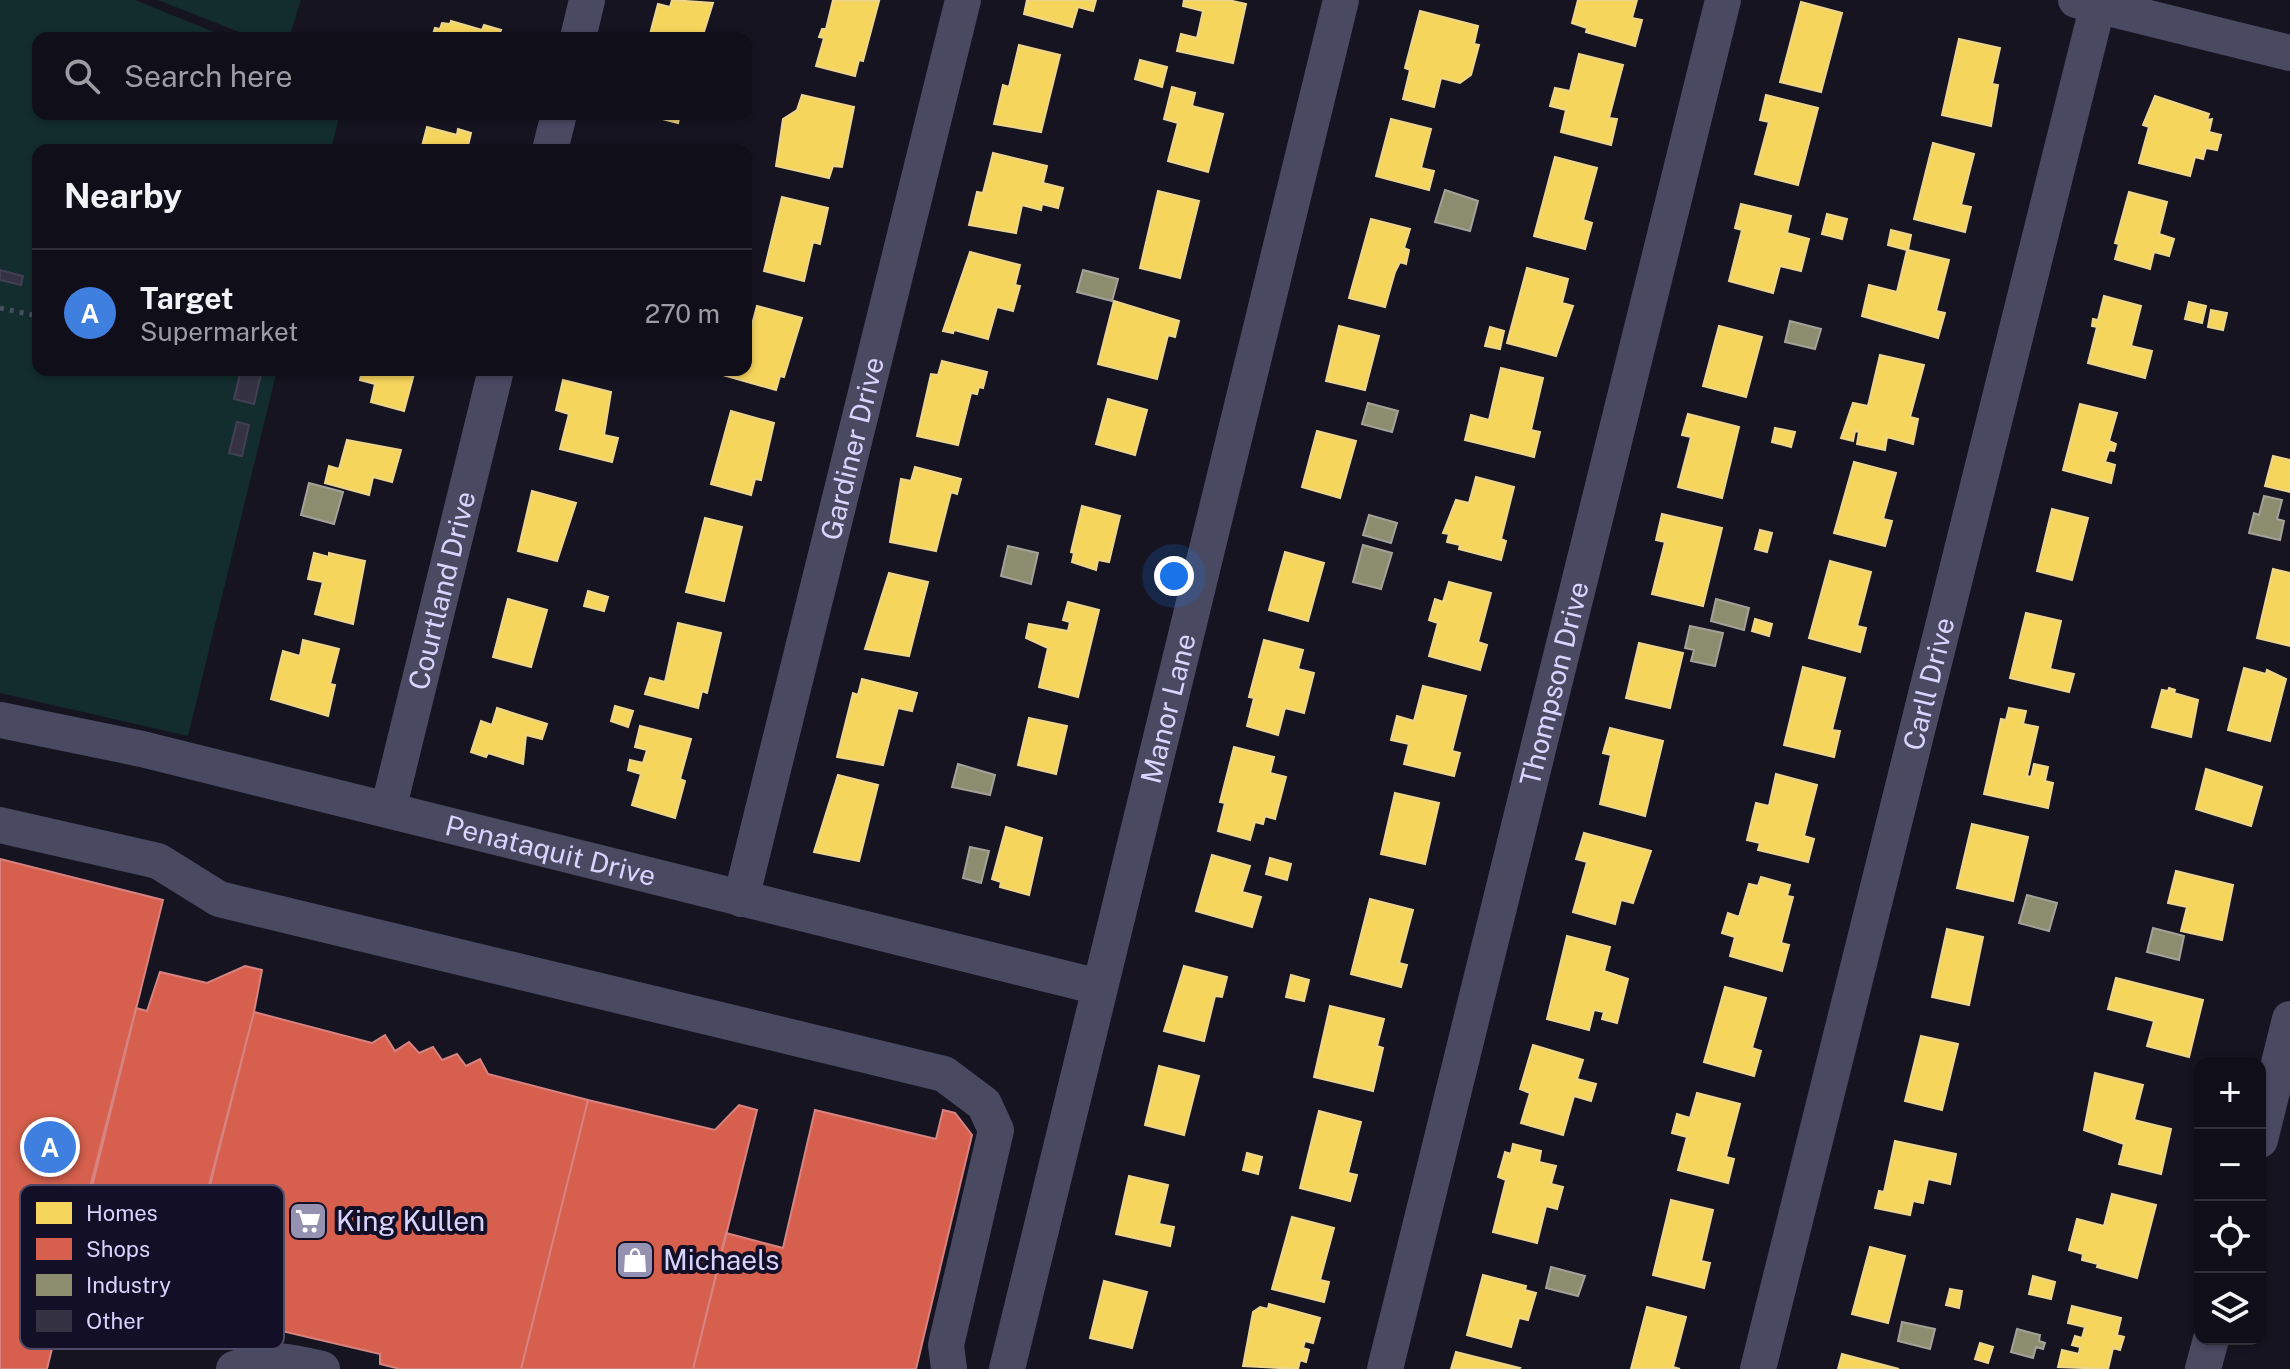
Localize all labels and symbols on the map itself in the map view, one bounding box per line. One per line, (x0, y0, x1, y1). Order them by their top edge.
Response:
street label: Gardiner Drive (813, 353, 890, 543)
street label: Courtland Drive (401, 488, 482, 693)
your location (1154, 556, 1194, 596)
street label: Thompson Drive (1513, 578, 1595, 789)
street label: Carll Drive (1896, 614, 1961, 754)
street label: Manor Lane (1134, 630, 1202, 787)
street label: Penataquit Drive (442, 808, 659, 892)
pin: A (24, 1117, 76, 1177)
legend (20, 1185, 284, 1349)
text: Homes (86, 1200, 158, 1226)
supermarket icon: King Kullen (287, 1200, 329, 1242)
place label: King Kullen (336, 1204, 485, 1237)
text: Shops (86, 1236, 150, 1262)
shop icon: Michaels (614, 1239, 656, 1281)
place label: Michaels (663, 1243, 779, 1276)
text: Industry (86, 1272, 171, 1298)
text: Other (86, 1308, 144, 1334)

